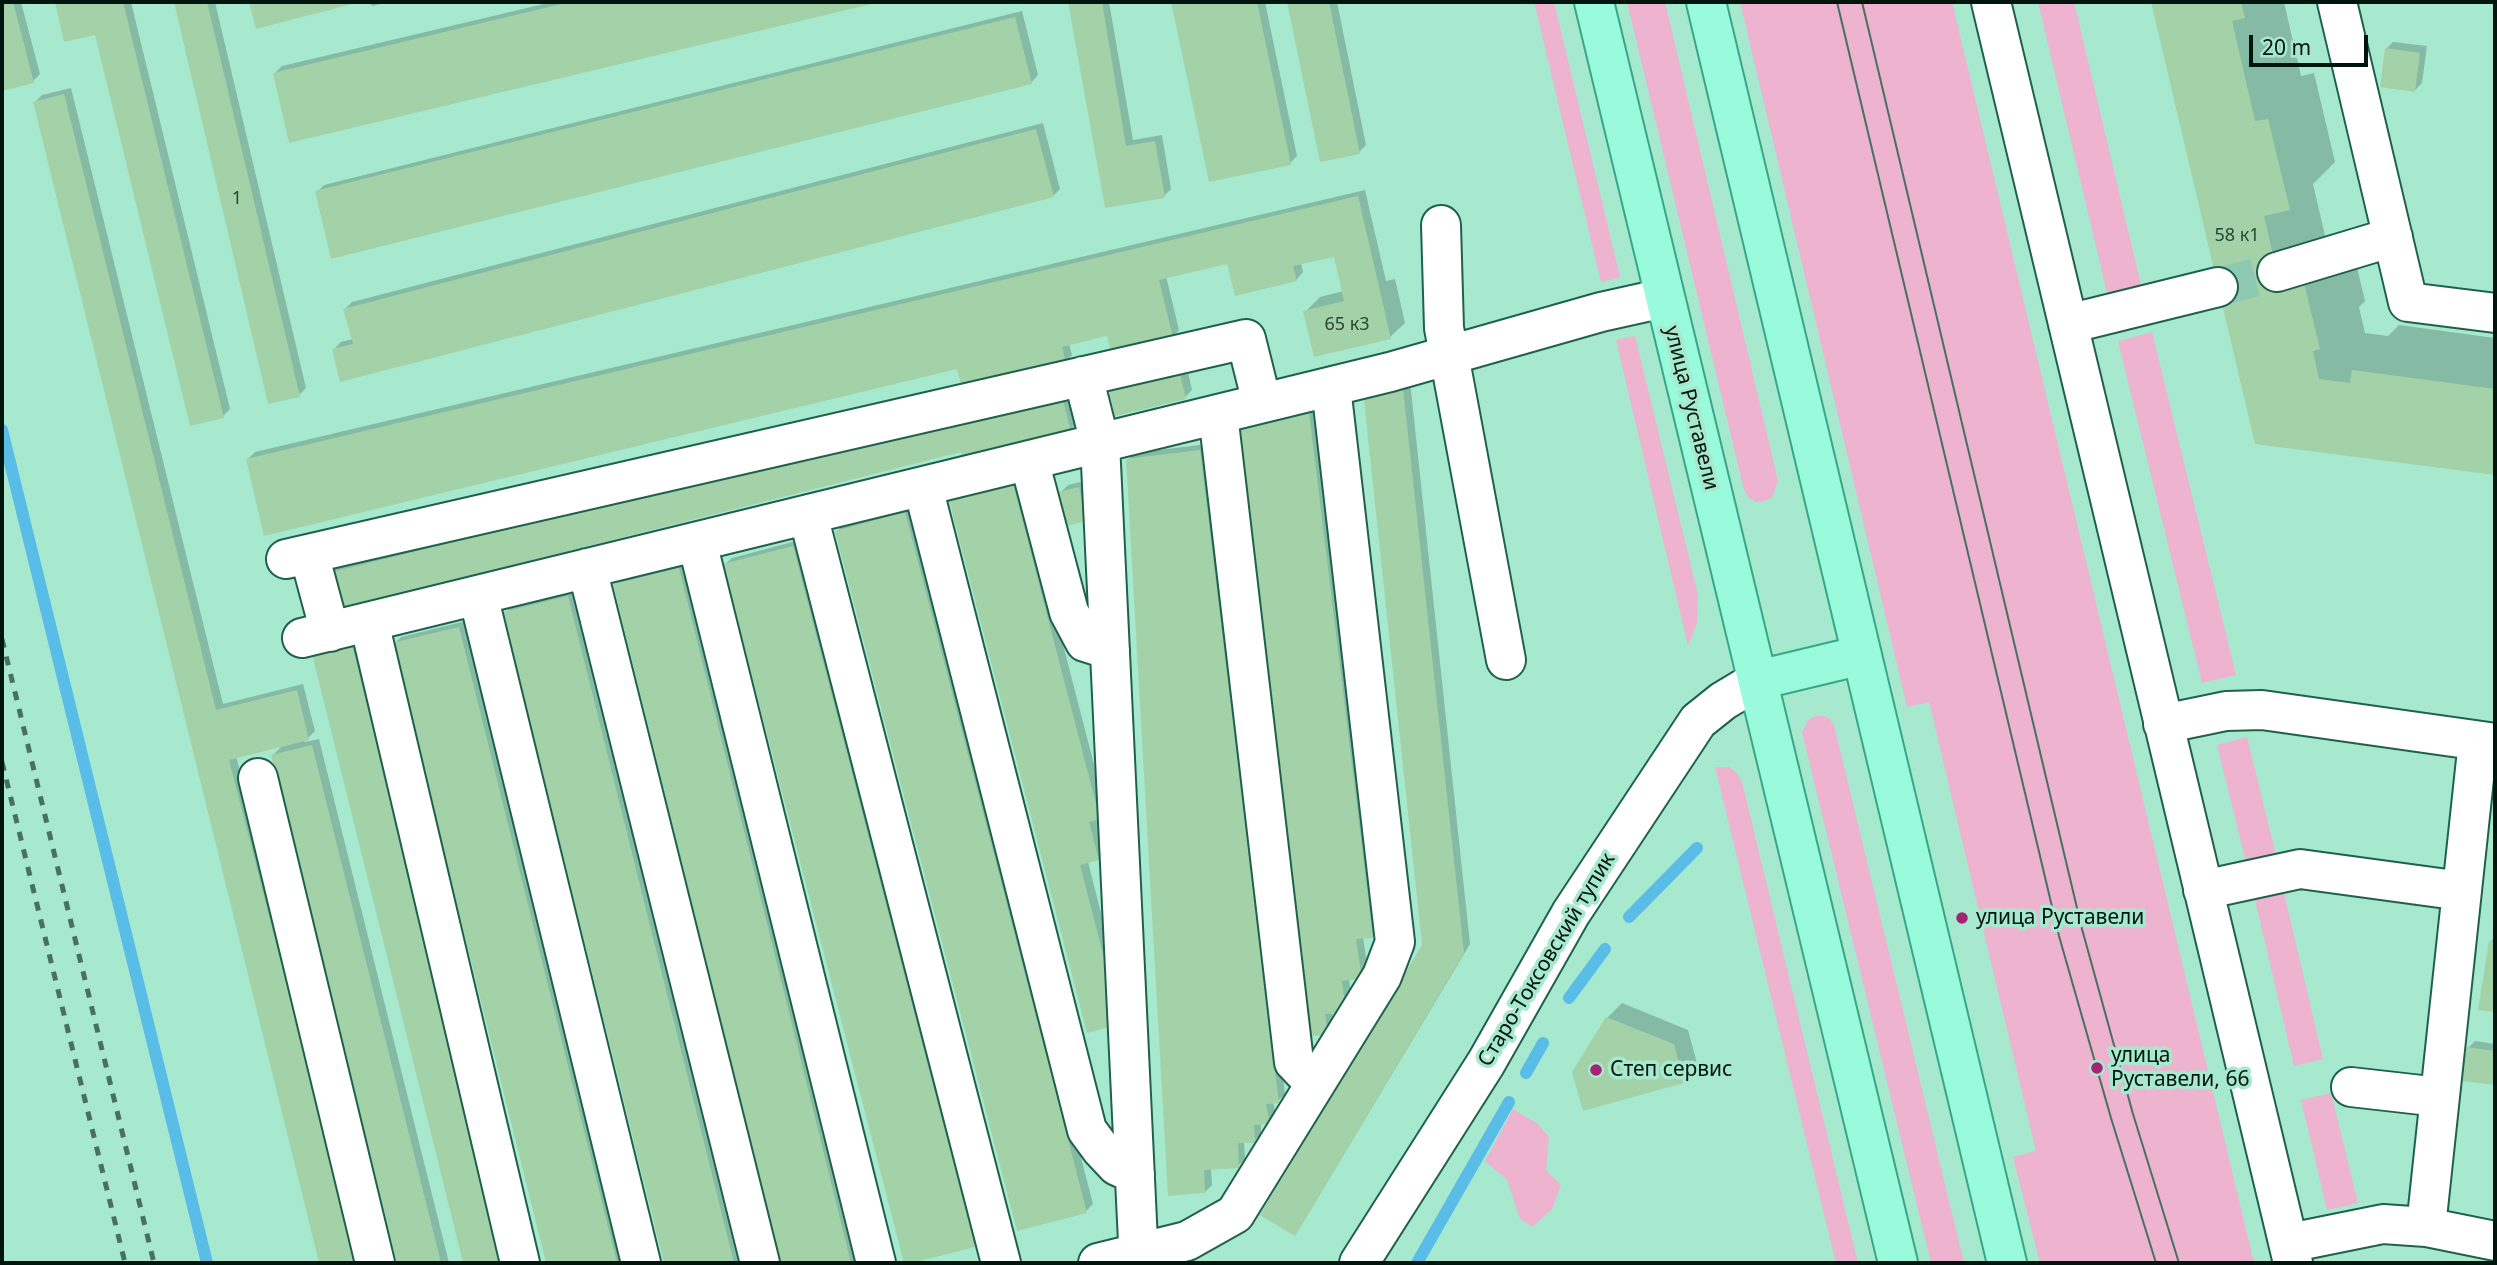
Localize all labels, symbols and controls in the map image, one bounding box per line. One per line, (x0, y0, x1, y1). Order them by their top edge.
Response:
scale bar (2252, 21, 2371, 65)
text: 20 m (2262, 33, 2311, 61)
house number: 1 (232, 188, 242, 210)
house number: 58 к1 (2214, 225, 2260, 247)
house number: 65 к3 (1324, 314, 1370, 336)
street label: улица Руставели (1658, 323, 1724, 493)
street label: Старо-Токсовский тупик (1473, 849, 1621, 1071)
place label: улица Руставели (1976, 905, 2144, 931)
marker: улица Руставели (1954, 910, 1970, 926)
place label: улица Руставели, 66 (2111, 1043, 2249, 1093)
place label: Степ сервис (1610, 1057, 1732, 1083)
marker: улица Руставели, 66 (2089, 1060, 2105, 1076)
marker: Степ сервис (1588, 1062, 1604, 1078)

